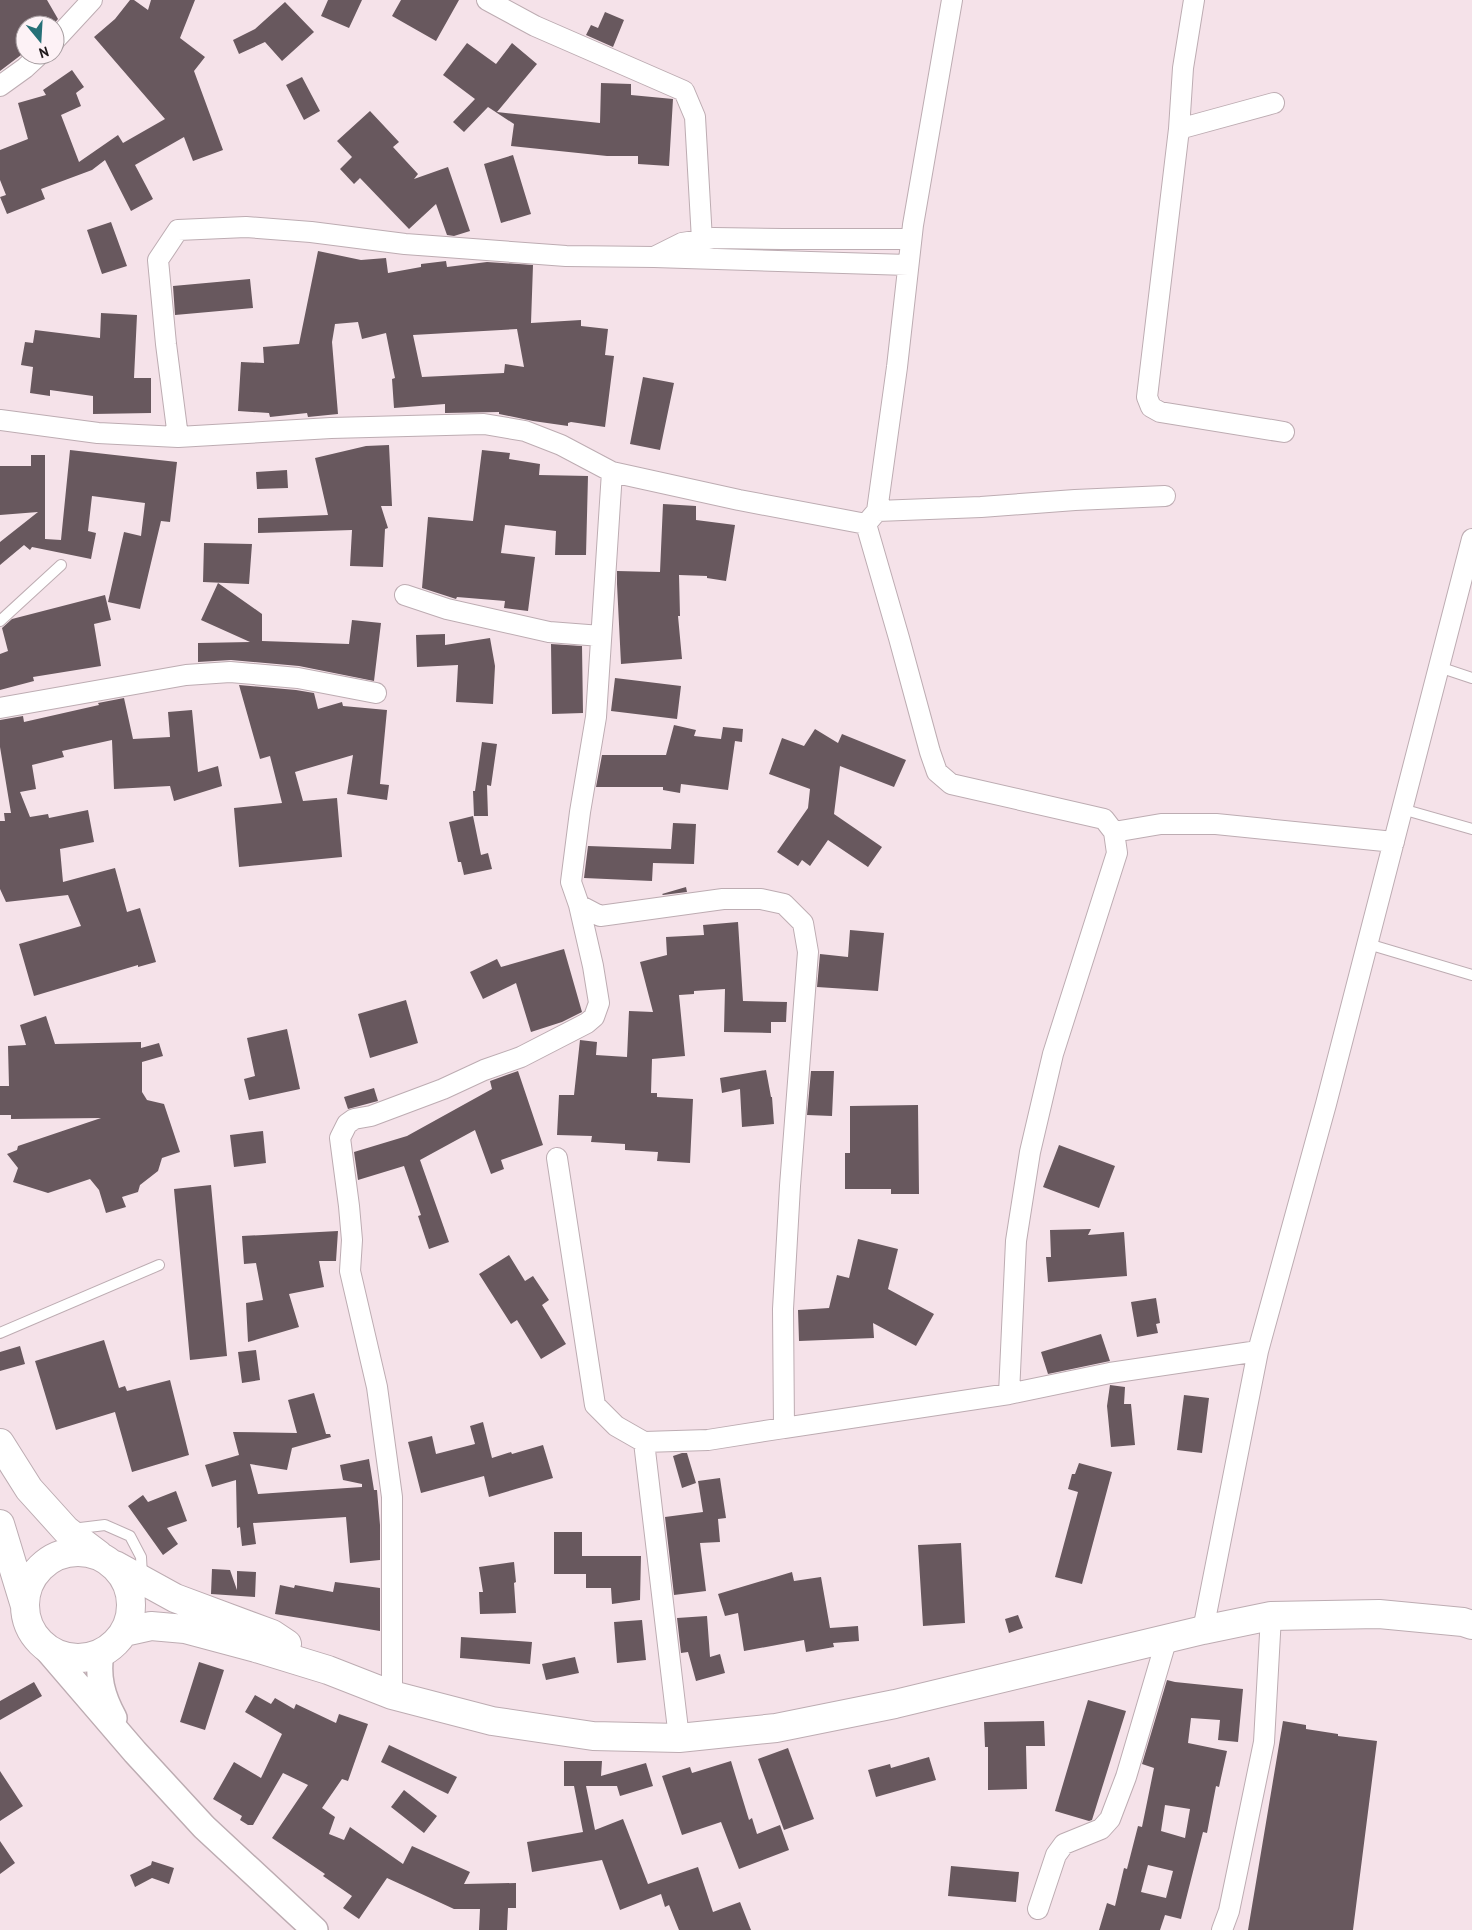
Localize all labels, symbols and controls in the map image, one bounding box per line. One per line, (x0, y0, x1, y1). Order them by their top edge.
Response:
north arrow (15, 15, 65, 65)
text: N (37, 42, 51, 62)

